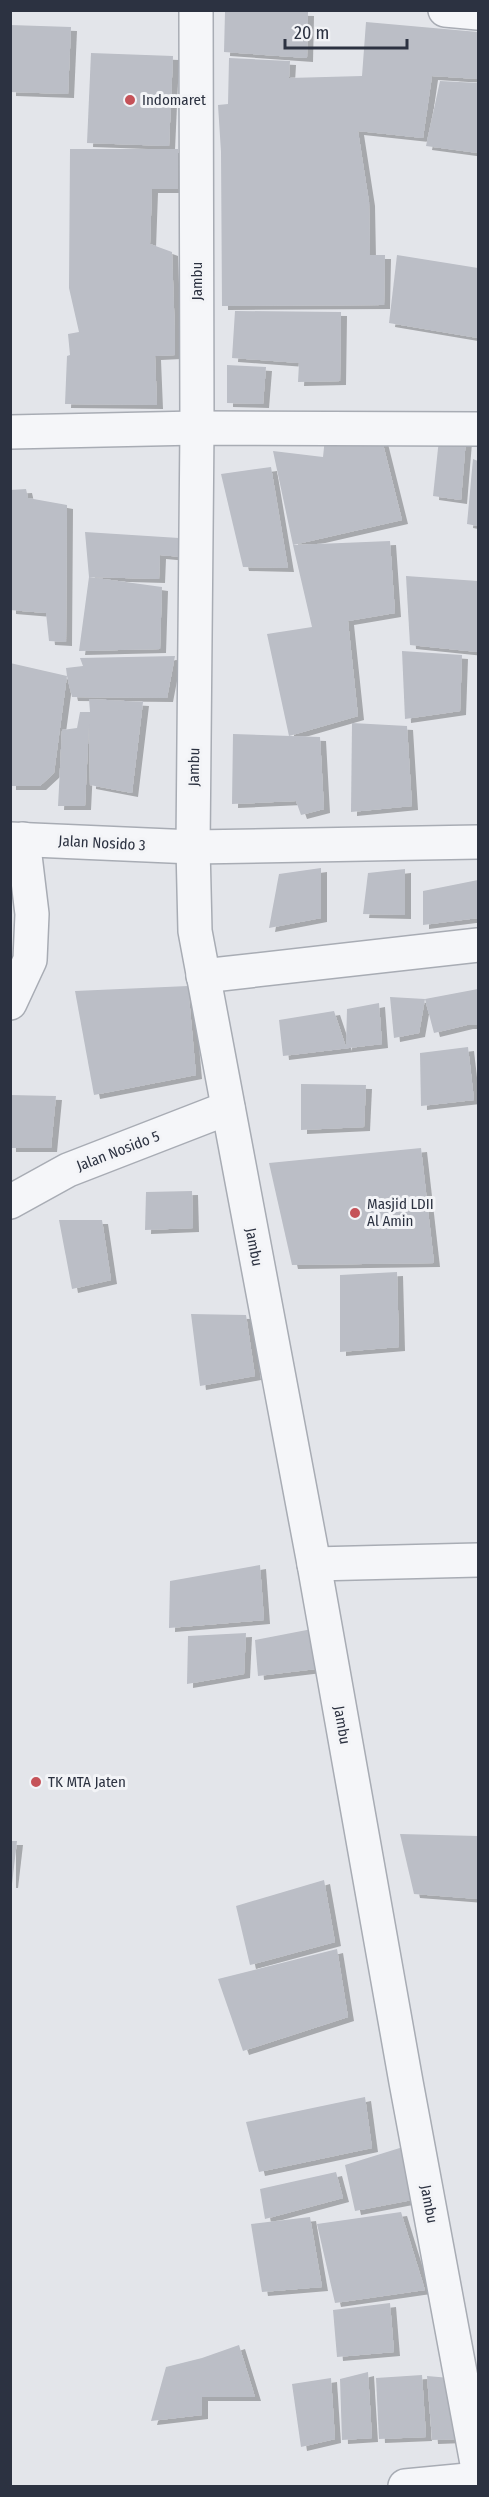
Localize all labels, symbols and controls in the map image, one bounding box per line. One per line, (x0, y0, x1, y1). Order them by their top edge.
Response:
scale bar (285, 12, 406, 50)
text: 20 m (294, 22, 329, 44)
place label: Indomaret (142, 91, 206, 109)
marker: Indomaret (123, 93, 137, 107)
street label: Jambu (188, 262, 206, 300)
street label: Jambu (185, 747, 203, 787)
street label: Jalan Nosido 3 (58, 832, 146, 854)
street label: Jalan Nosido 5 (74, 1127, 162, 1175)
place label: Masjid LDII Al Amin (367, 1195, 434, 1230)
marker: Masjid LDII Al Amin (348, 1206, 362, 1220)
street label: Jambu (241, 1226, 267, 1268)
street label: Jambu (330, 1704, 354, 1746)
place label: TK MTA Jaten (48, 1773, 126, 1791)
marker: TK MTA Jaten (29, 1775, 43, 1789)
street label: Jambu (416, 2183, 442, 2225)

